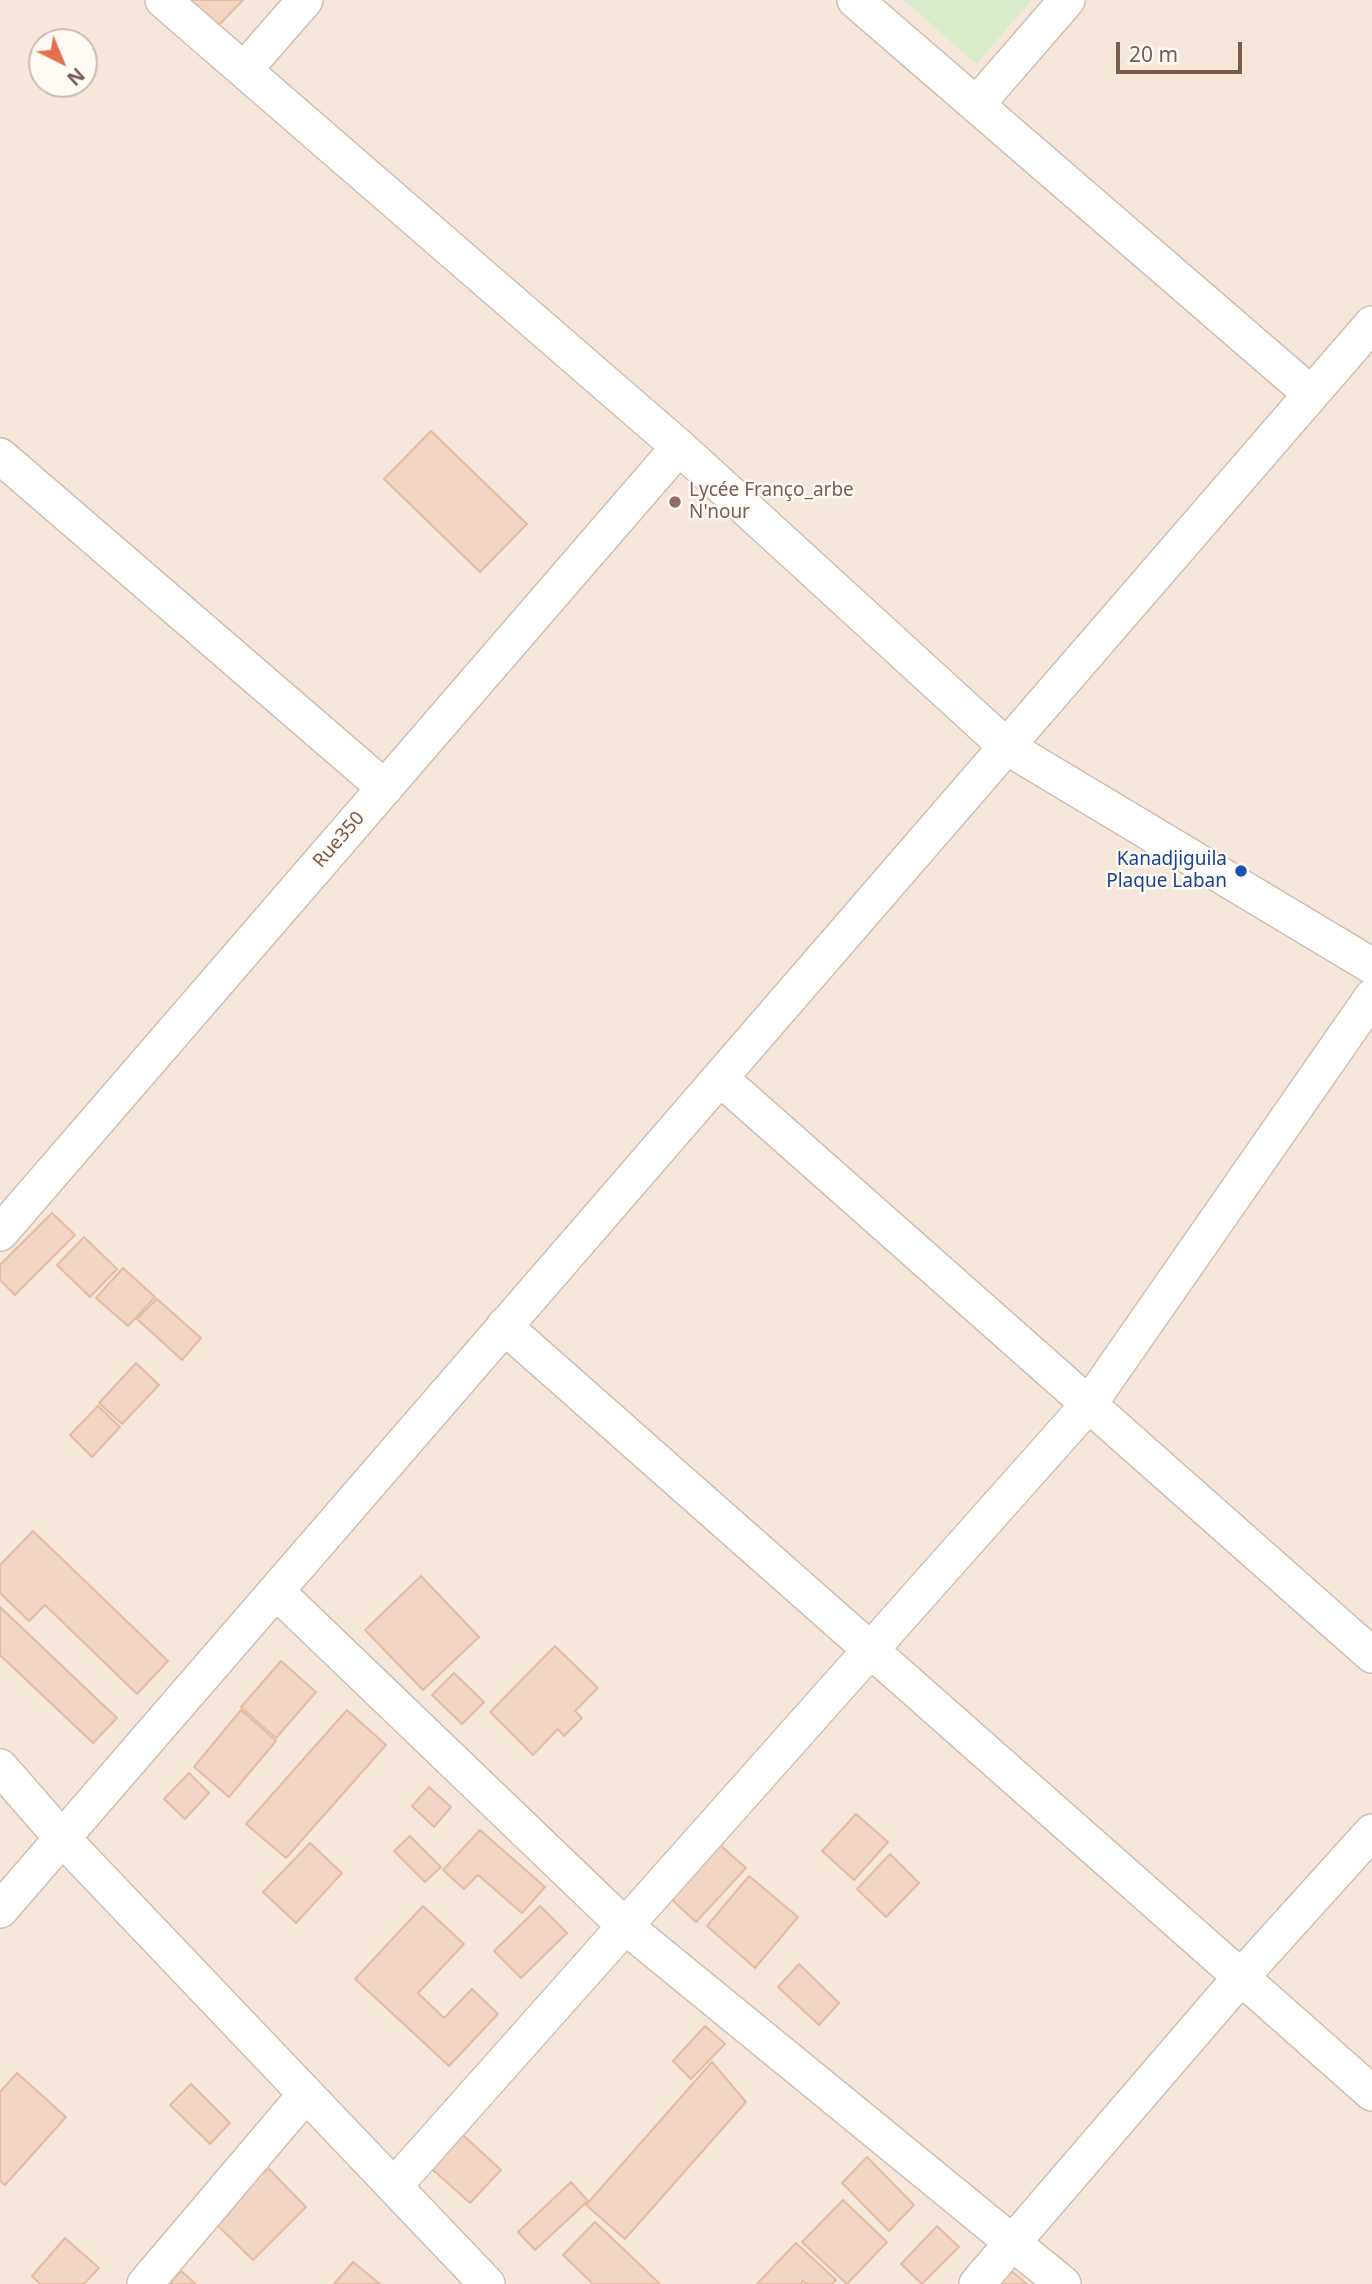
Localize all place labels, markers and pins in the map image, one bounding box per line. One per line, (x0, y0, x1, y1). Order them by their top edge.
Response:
place label: Lycée Franço_arbe N'nour (689, 480, 854, 524)
marker: Lycée Franço_arbe N'nour (667, 494, 683, 510)
place label: Kanadjiguila Plaque Laban (1106, 849, 1227, 893)
marker: Kanadjiguila Plaque Laban (1233, 863, 1249, 879)

